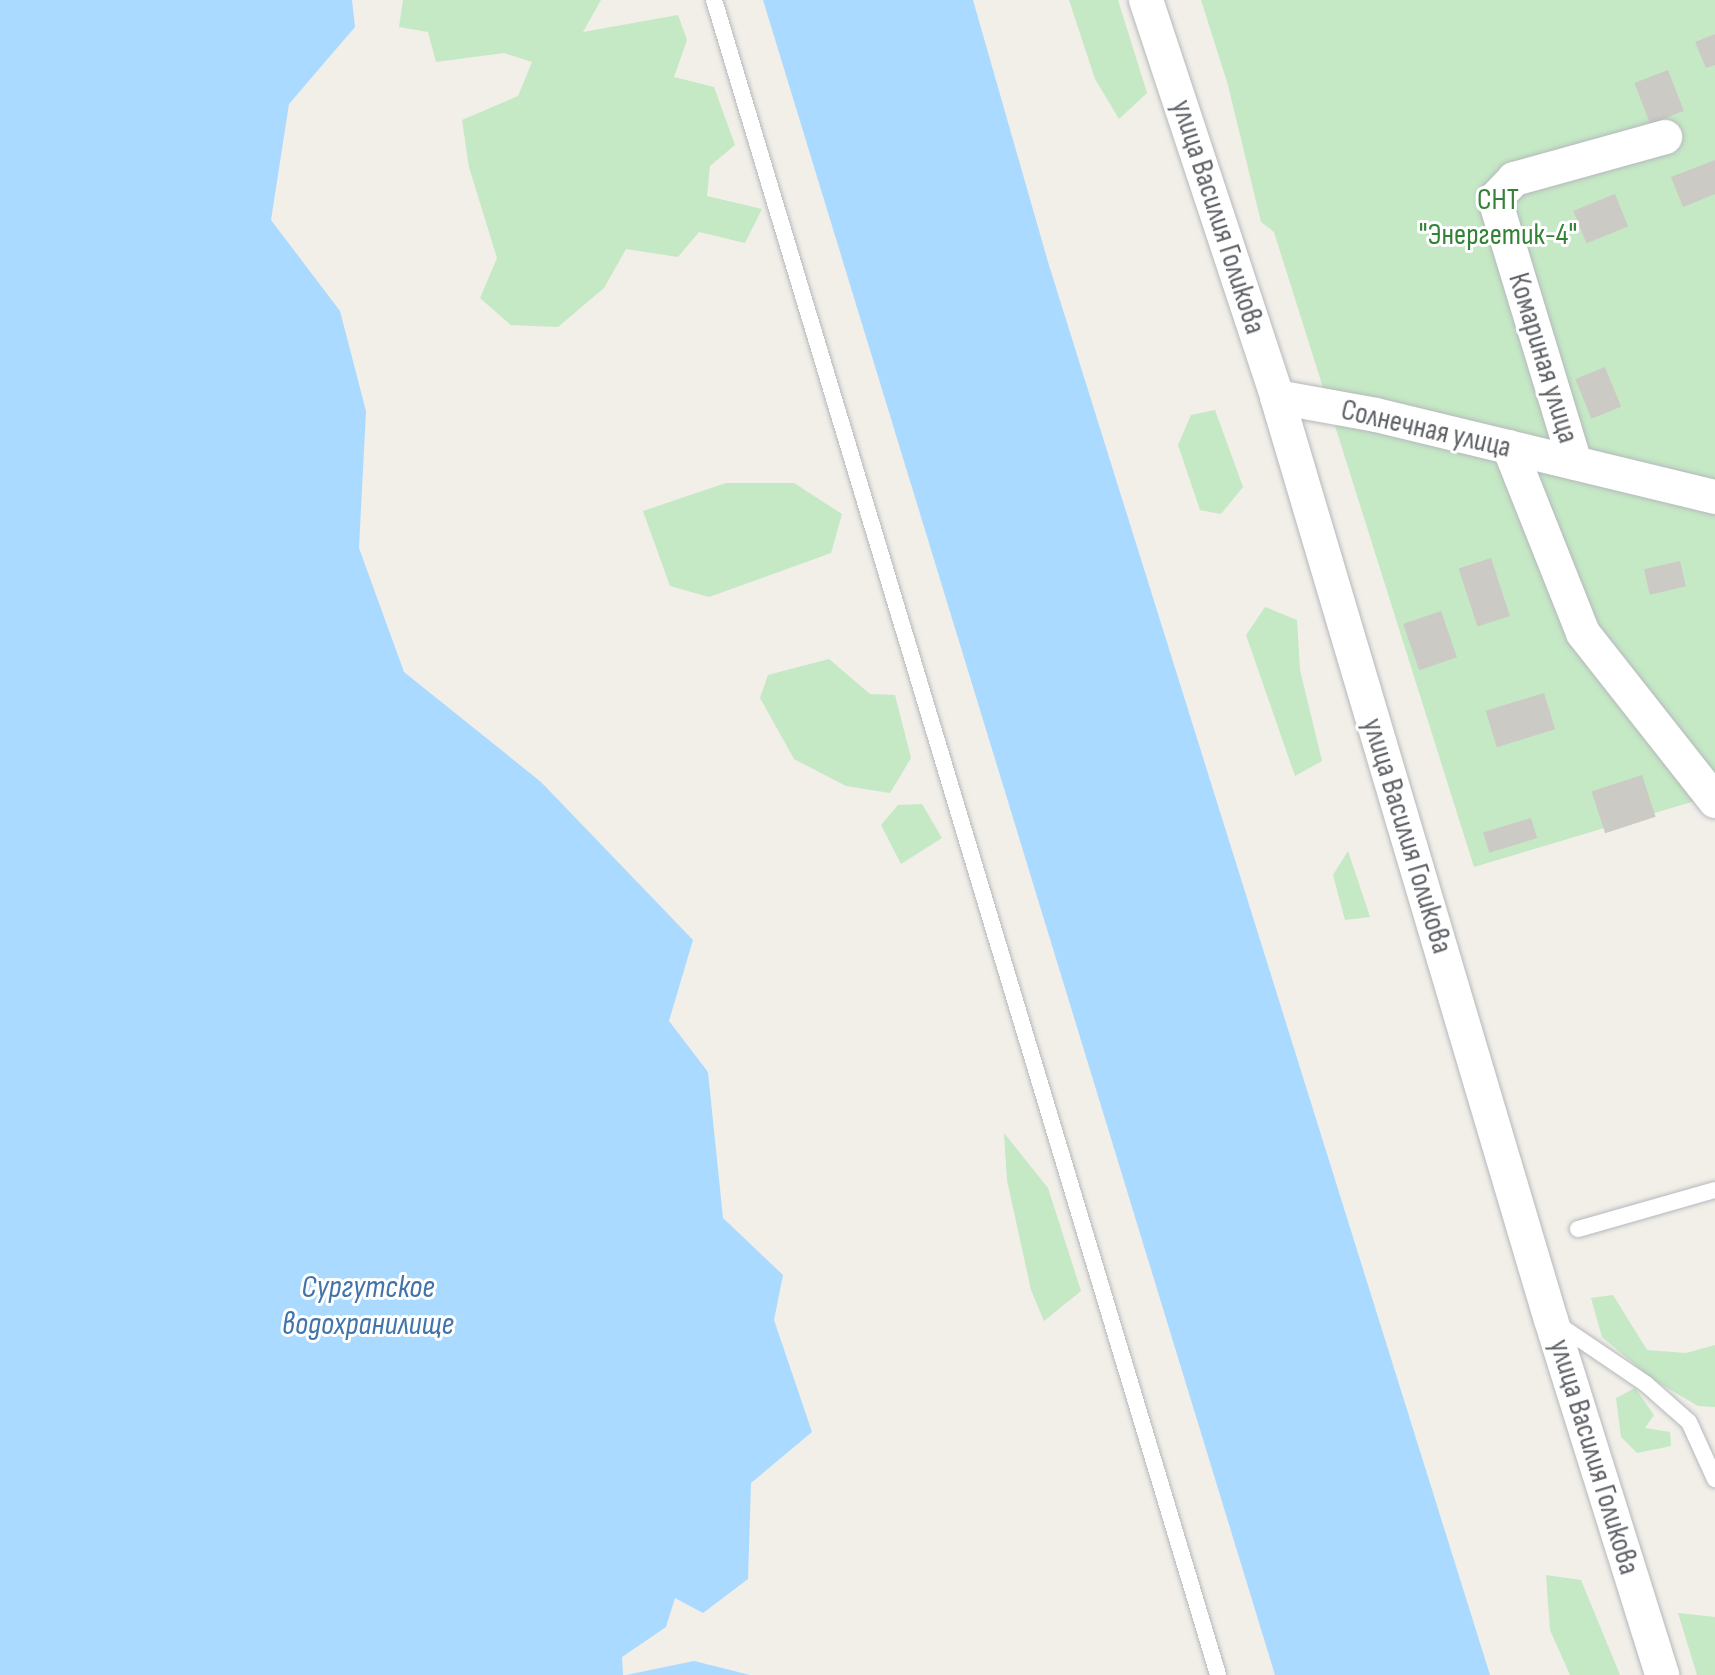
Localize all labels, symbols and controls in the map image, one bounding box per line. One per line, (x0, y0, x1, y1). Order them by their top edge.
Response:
street label: улица Василия Голикова (1163, 95, 1273, 339)
park label: СНТ "Энергетик-4" (1419, 182, 1577, 252)
street label: Комариная улица (1500, 269, 1586, 447)
street label: Солнечная улица (1338, 392, 1514, 466)
street label: улица Василия Голикова (1354, 714, 1460, 958)
water label: Сургутское водохранилище (282, 1270, 454, 1345)
street label: улица Василия Голикова (1541, 1335, 1647, 1579)

